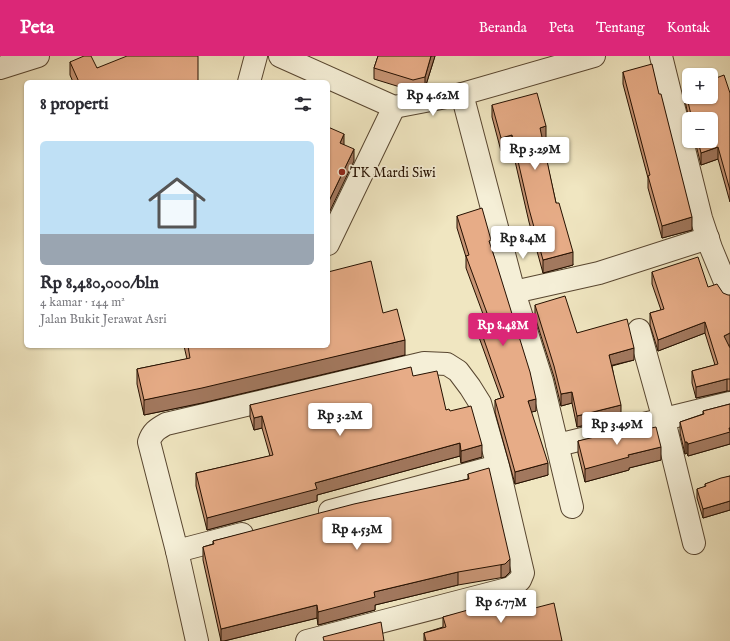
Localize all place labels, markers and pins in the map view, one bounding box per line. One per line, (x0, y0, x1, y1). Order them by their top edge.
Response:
pin: Rp 4.62M (392, 83, 474, 117)
pin: Rp 3.29M (494, 137, 576, 171)
place label: TK Mardi Siwi (350, 164, 436, 182)
marker: TK Mardi Siwi (337, 167, 347, 177)
pin: Rp 8.4M (486, 226, 560, 260)
pin: Rp 8.48M (462, 313, 544, 347)
pin: Rp 3.2M (303, 403, 377, 437)
pin: Rp 3.49M (576, 412, 658, 446)
pin: Rp 4.53M (316, 517, 398, 551)
pin: Rp 6.77M (460, 590, 542, 624)

